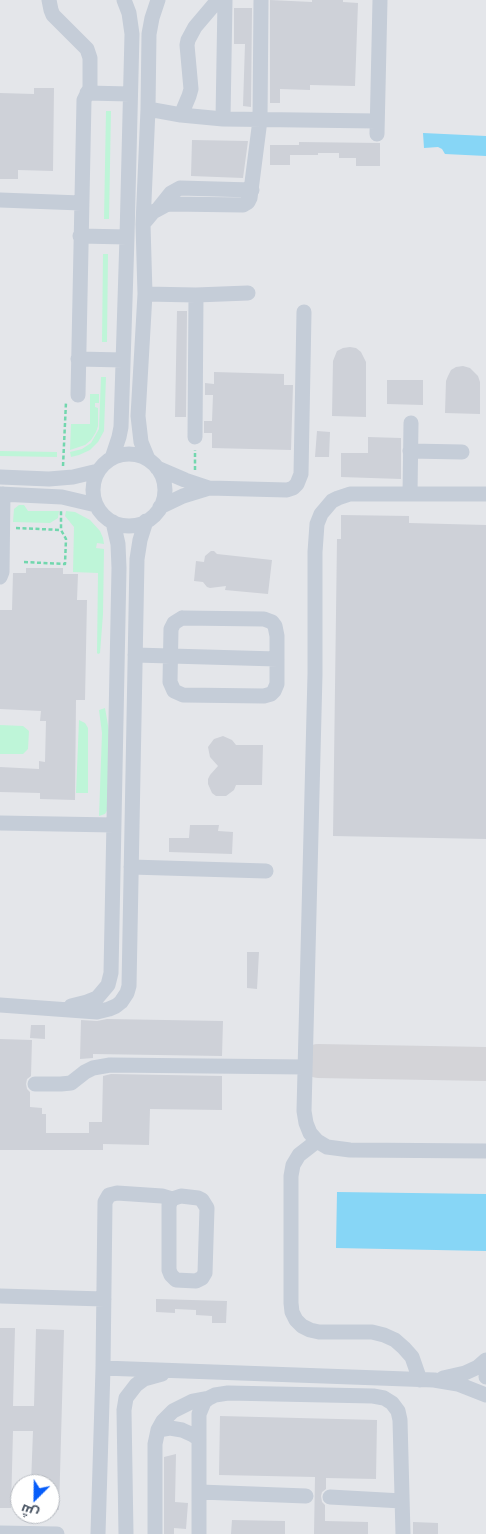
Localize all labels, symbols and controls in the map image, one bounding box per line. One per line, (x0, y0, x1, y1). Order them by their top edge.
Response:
north arrow (10, 1474, 60, 1524)
text: ش (18, 1500, 41, 1524)

